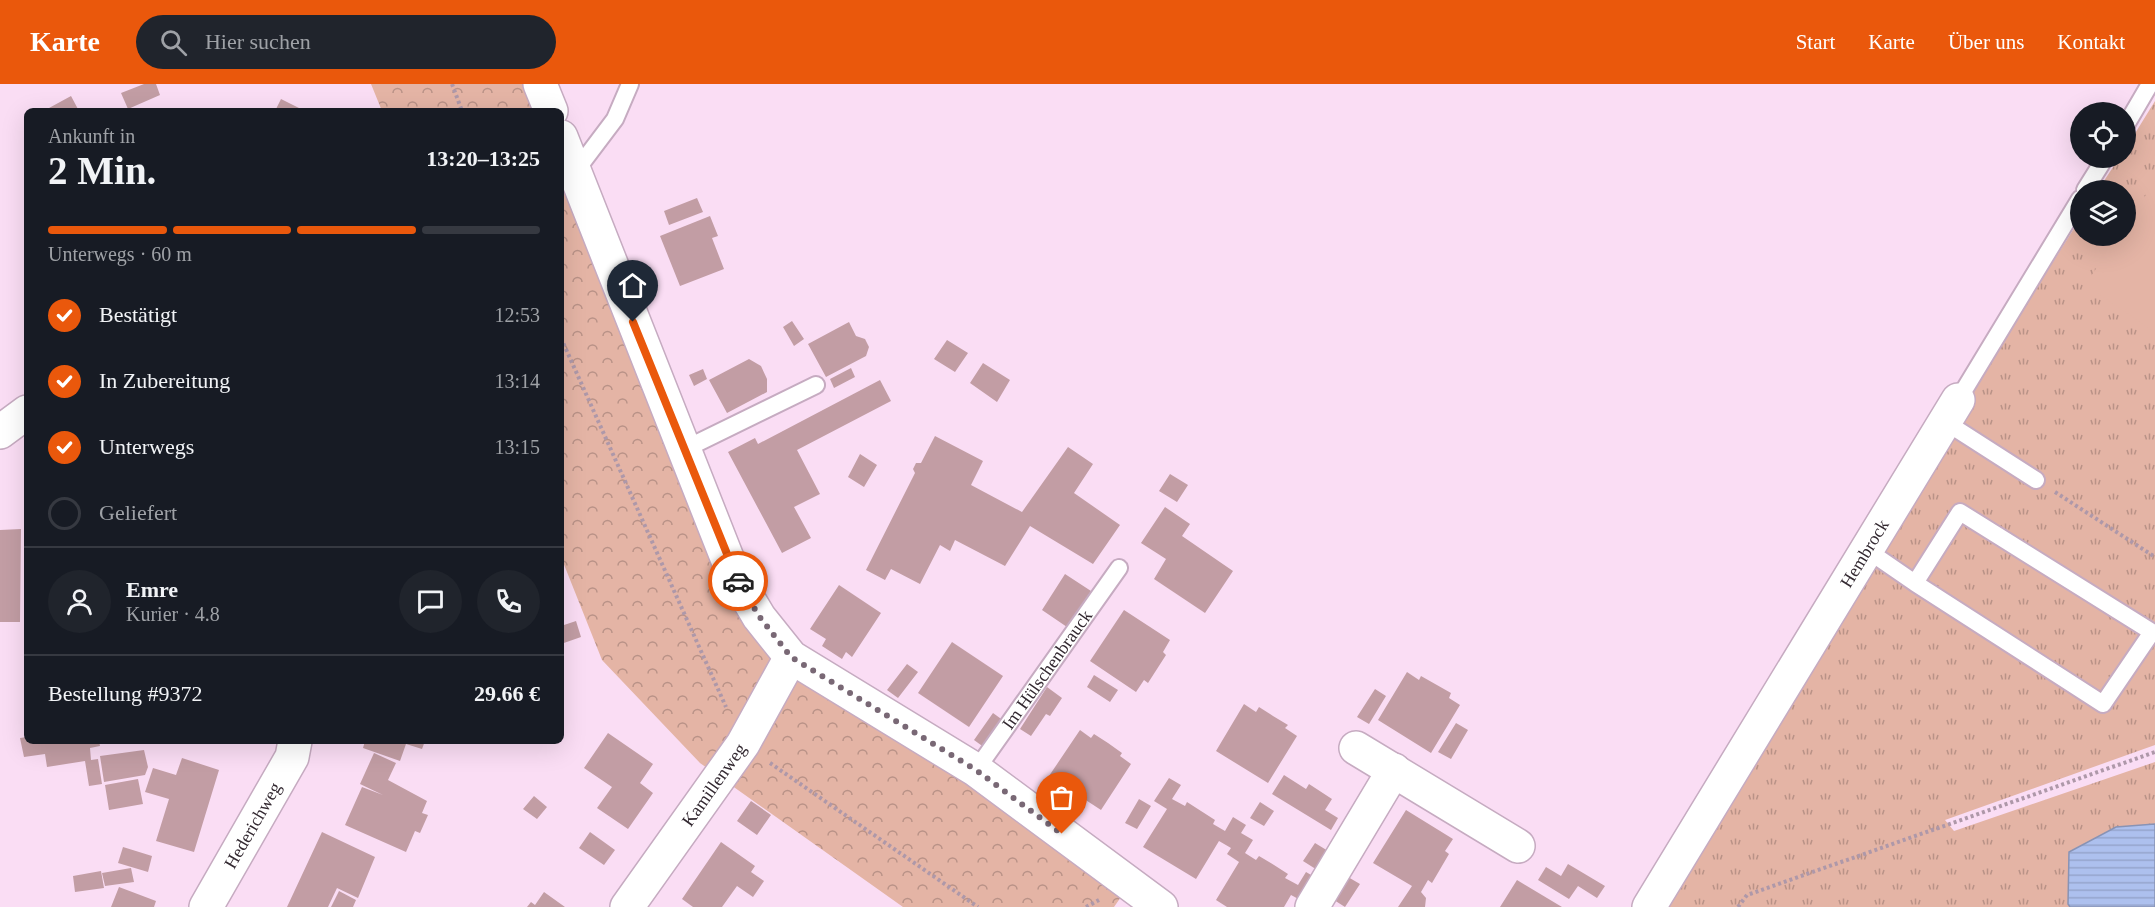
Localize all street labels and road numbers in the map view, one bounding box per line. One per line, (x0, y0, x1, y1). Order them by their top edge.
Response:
street label: Hembrock (1836, 516, 1893, 591)
street label: Im Hülschenbrauck (998, 606, 1096, 733)
street label: Kamillenweg (678, 739, 750, 830)
street label: Hederichweg (220, 779, 285, 872)

